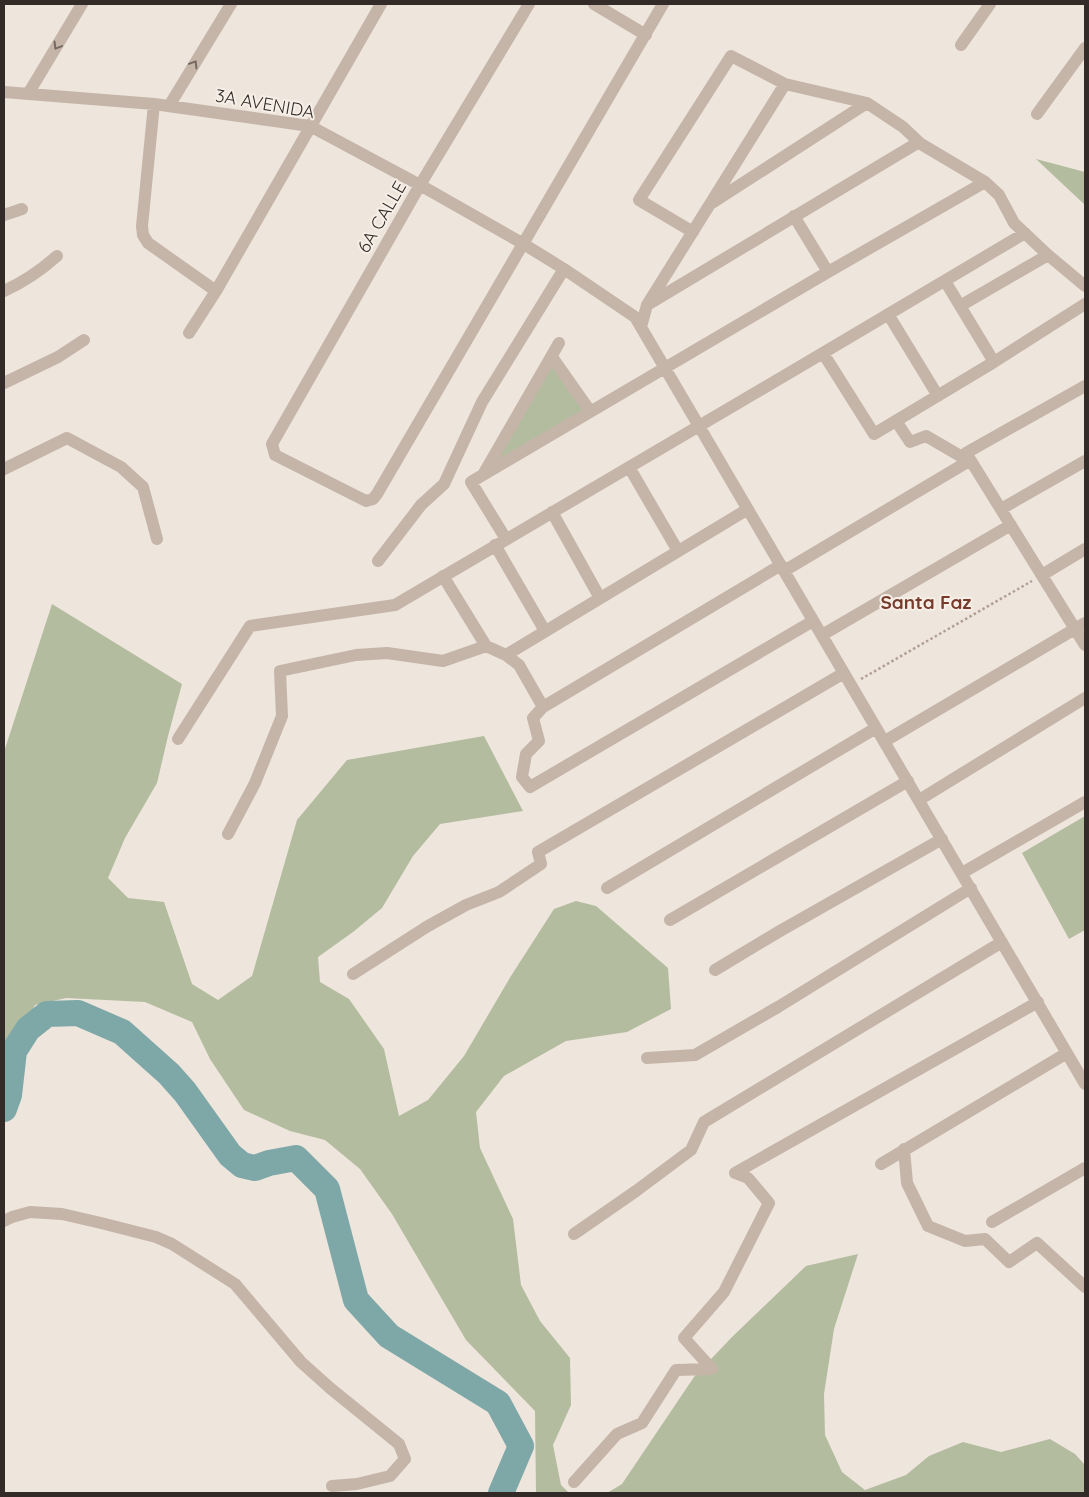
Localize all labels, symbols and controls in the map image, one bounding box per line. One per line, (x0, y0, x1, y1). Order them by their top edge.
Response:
one-way arrow (54, 40, 64, 49)
one-way arrow (188, 61, 198, 70)
street label: 3A AVENIDA (214, 83, 317, 124)
street label: 6A CALLE (352, 177, 411, 257)
district label: Santa Faz (880, 590, 972, 614)

